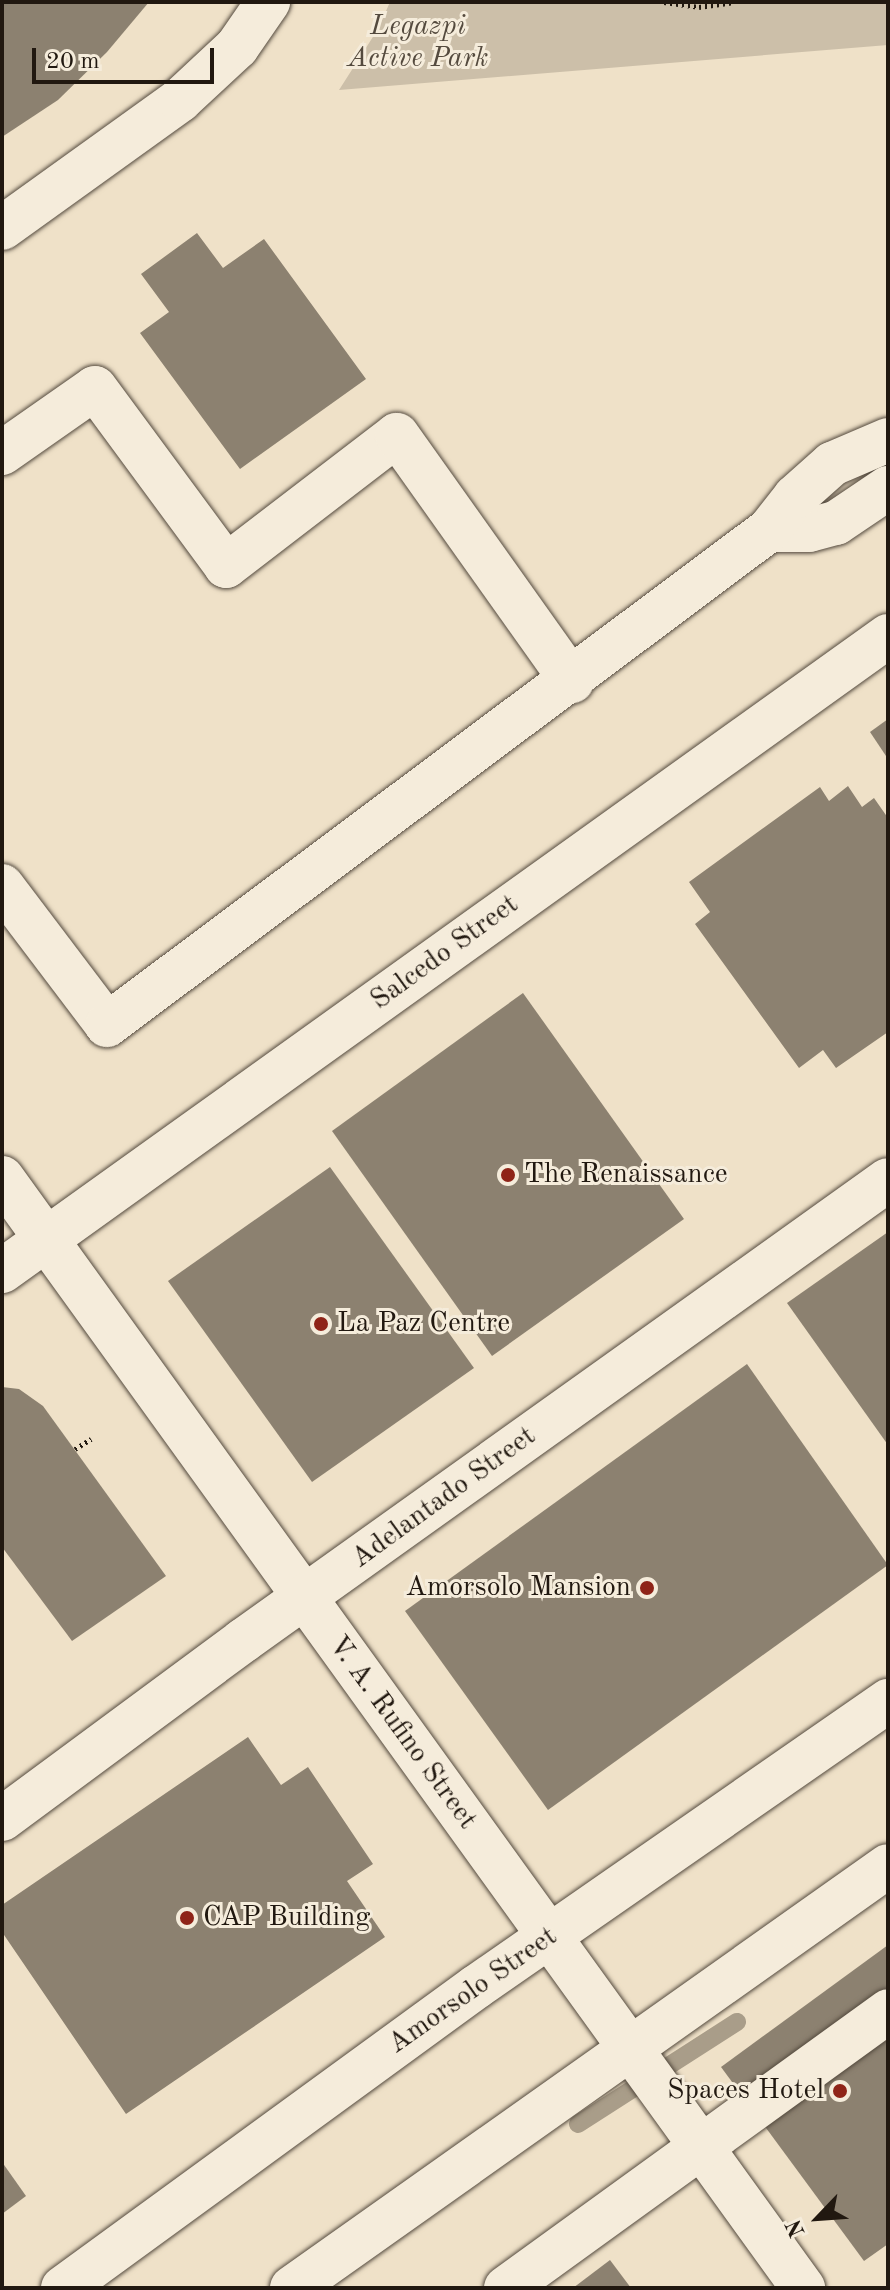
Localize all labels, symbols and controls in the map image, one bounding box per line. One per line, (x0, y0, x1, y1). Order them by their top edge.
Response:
park label: Legazpi Active Park (348, 10, 488, 76)
scale bar (36, 32, 218, 82)
text: 20 m (46, 50, 100, 74)
street label: Salcedo Street (365, 888, 525, 1018)
place label: The Renaissance (524, 1158, 728, 1192)
marker: The Renaissance (499, 1166, 517, 1184)
place label: La Paz Centre (337, 1307, 510, 1341)
marker: La Paz Centre (312, 1315, 330, 1333)
street label: Adelantado Street (345, 1420, 543, 1576)
place label: Amorsolo Mansion (406, 1571, 631, 1605)
marker: Amorsolo Mansion (638, 1579, 656, 1597)
street label: V. A. Rufino Street (321, 1630, 483, 1836)
place label: CAP Building (203, 1901, 370, 1935)
marker: CAP Building (178, 1909, 196, 1927)
street label: Amorsolo Street (382, 1920, 564, 2062)
place label: Spaces Hotel (667, 2074, 824, 2108)
marker: Spaces Hotel (831, 2082, 849, 2100)
north arrow (778, 2178, 858, 2258)
text: N (783, 2216, 810, 2240)

